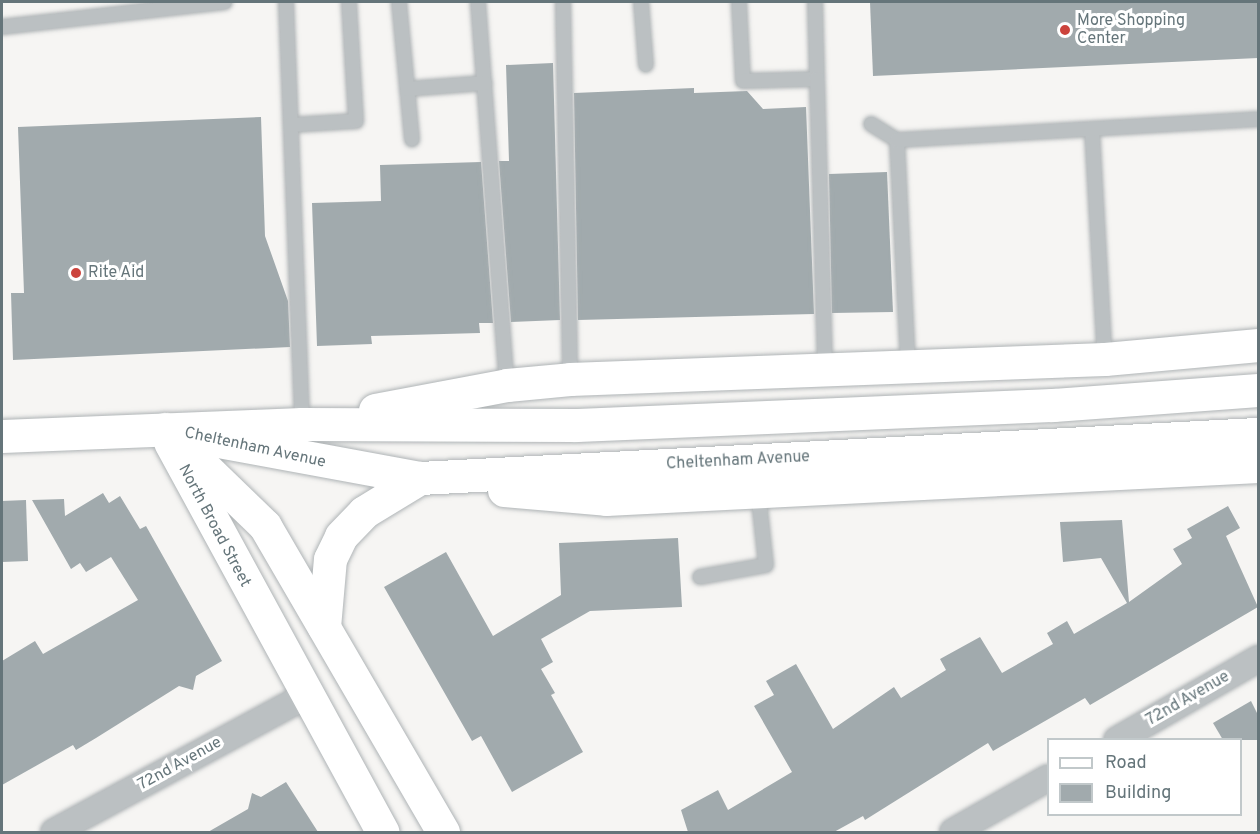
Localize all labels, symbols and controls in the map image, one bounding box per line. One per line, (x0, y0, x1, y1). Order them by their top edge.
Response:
place label: More Shopping Center (1077, 11, 1185, 49)
marker: More Shopping Center (1058, 23, 1072, 37)
place label: Rite Aid (88, 263, 145, 283)
marker: Rite Aid (69, 266, 83, 280)
street label: Cheltenham Avenue (182, 424, 328, 472)
street label: Cheltenham Avenue (665, 448, 811, 474)
street label: North Broad Street (174, 461, 254, 591)
street label: 72nd Avenue (1143, 667, 1233, 731)
street label: 72nd Avenue (135, 733, 225, 795)
legend (1047, 738, 1242, 816)
text: Road (1105, 752, 1147, 775)
text: Building (1105, 782, 1171, 805)

